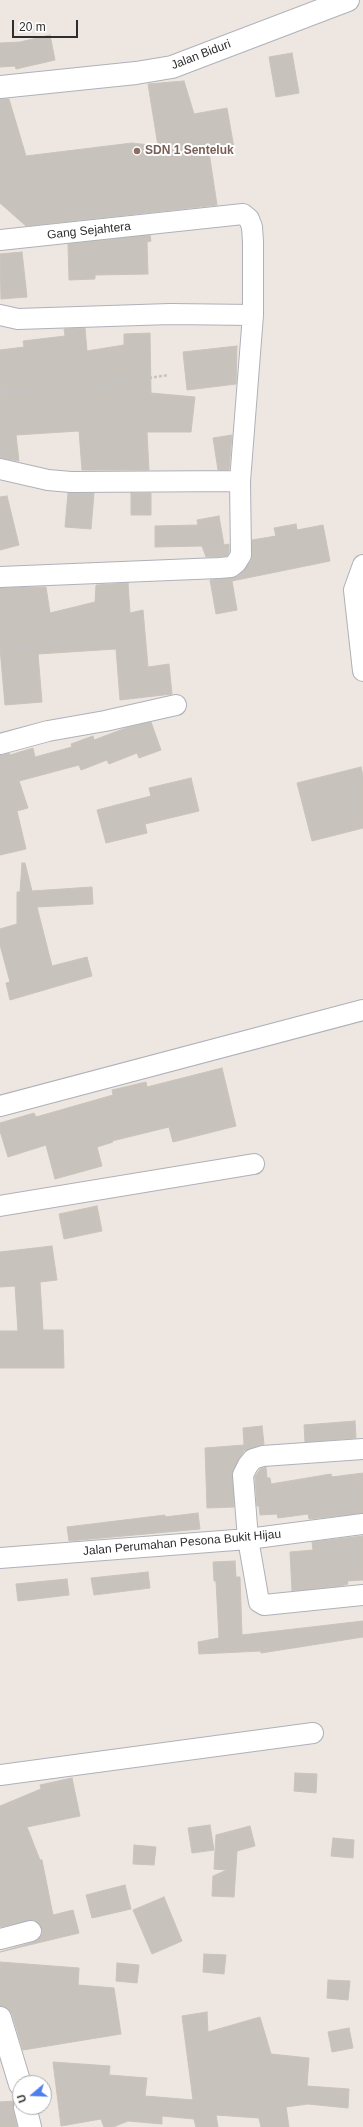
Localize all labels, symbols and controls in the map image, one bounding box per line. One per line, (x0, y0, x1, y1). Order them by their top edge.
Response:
scale bar (14, 12, 80, 38)
text: 20 m (19, 20, 46, 34)
street label: Jalan Biduri (169, 37, 233, 73)
place label: SDN 1 Senteluk (145, 144, 234, 158)
marker: SDN 1 Senteluk (132, 146, 142, 156)
street label: Gang Sejahtera (46, 219, 132, 243)
street label: Jalan Perumahan Pesona Bukit Hijau (82, 1527, 282, 1559)
north arrow (12, 2075, 52, 2115)
text: U (15, 2093, 29, 2104)

